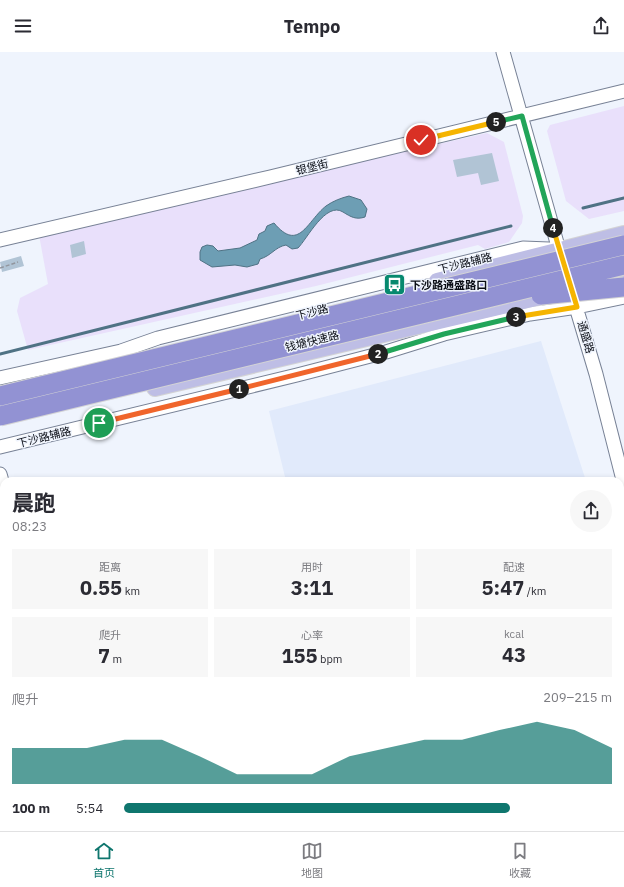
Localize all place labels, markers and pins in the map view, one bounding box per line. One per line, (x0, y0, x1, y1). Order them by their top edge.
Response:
pin: 5 (486, 112, 506, 132)
pin (404, 123, 438, 157)
pin: 4 (543, 218, 563, 238)
bus stop icon: 下沙路通盛路口 (381, 272, 407, 298)
place label: 下沙路通盛路口 (410, 278, 487, 292)
pin: 3 (506, 307, 526, 327)
pin: 2 (368, 344, 388, 364)
pin: 1 (229, 379, 249, 399)
pin (82, 406, 116, 440)

